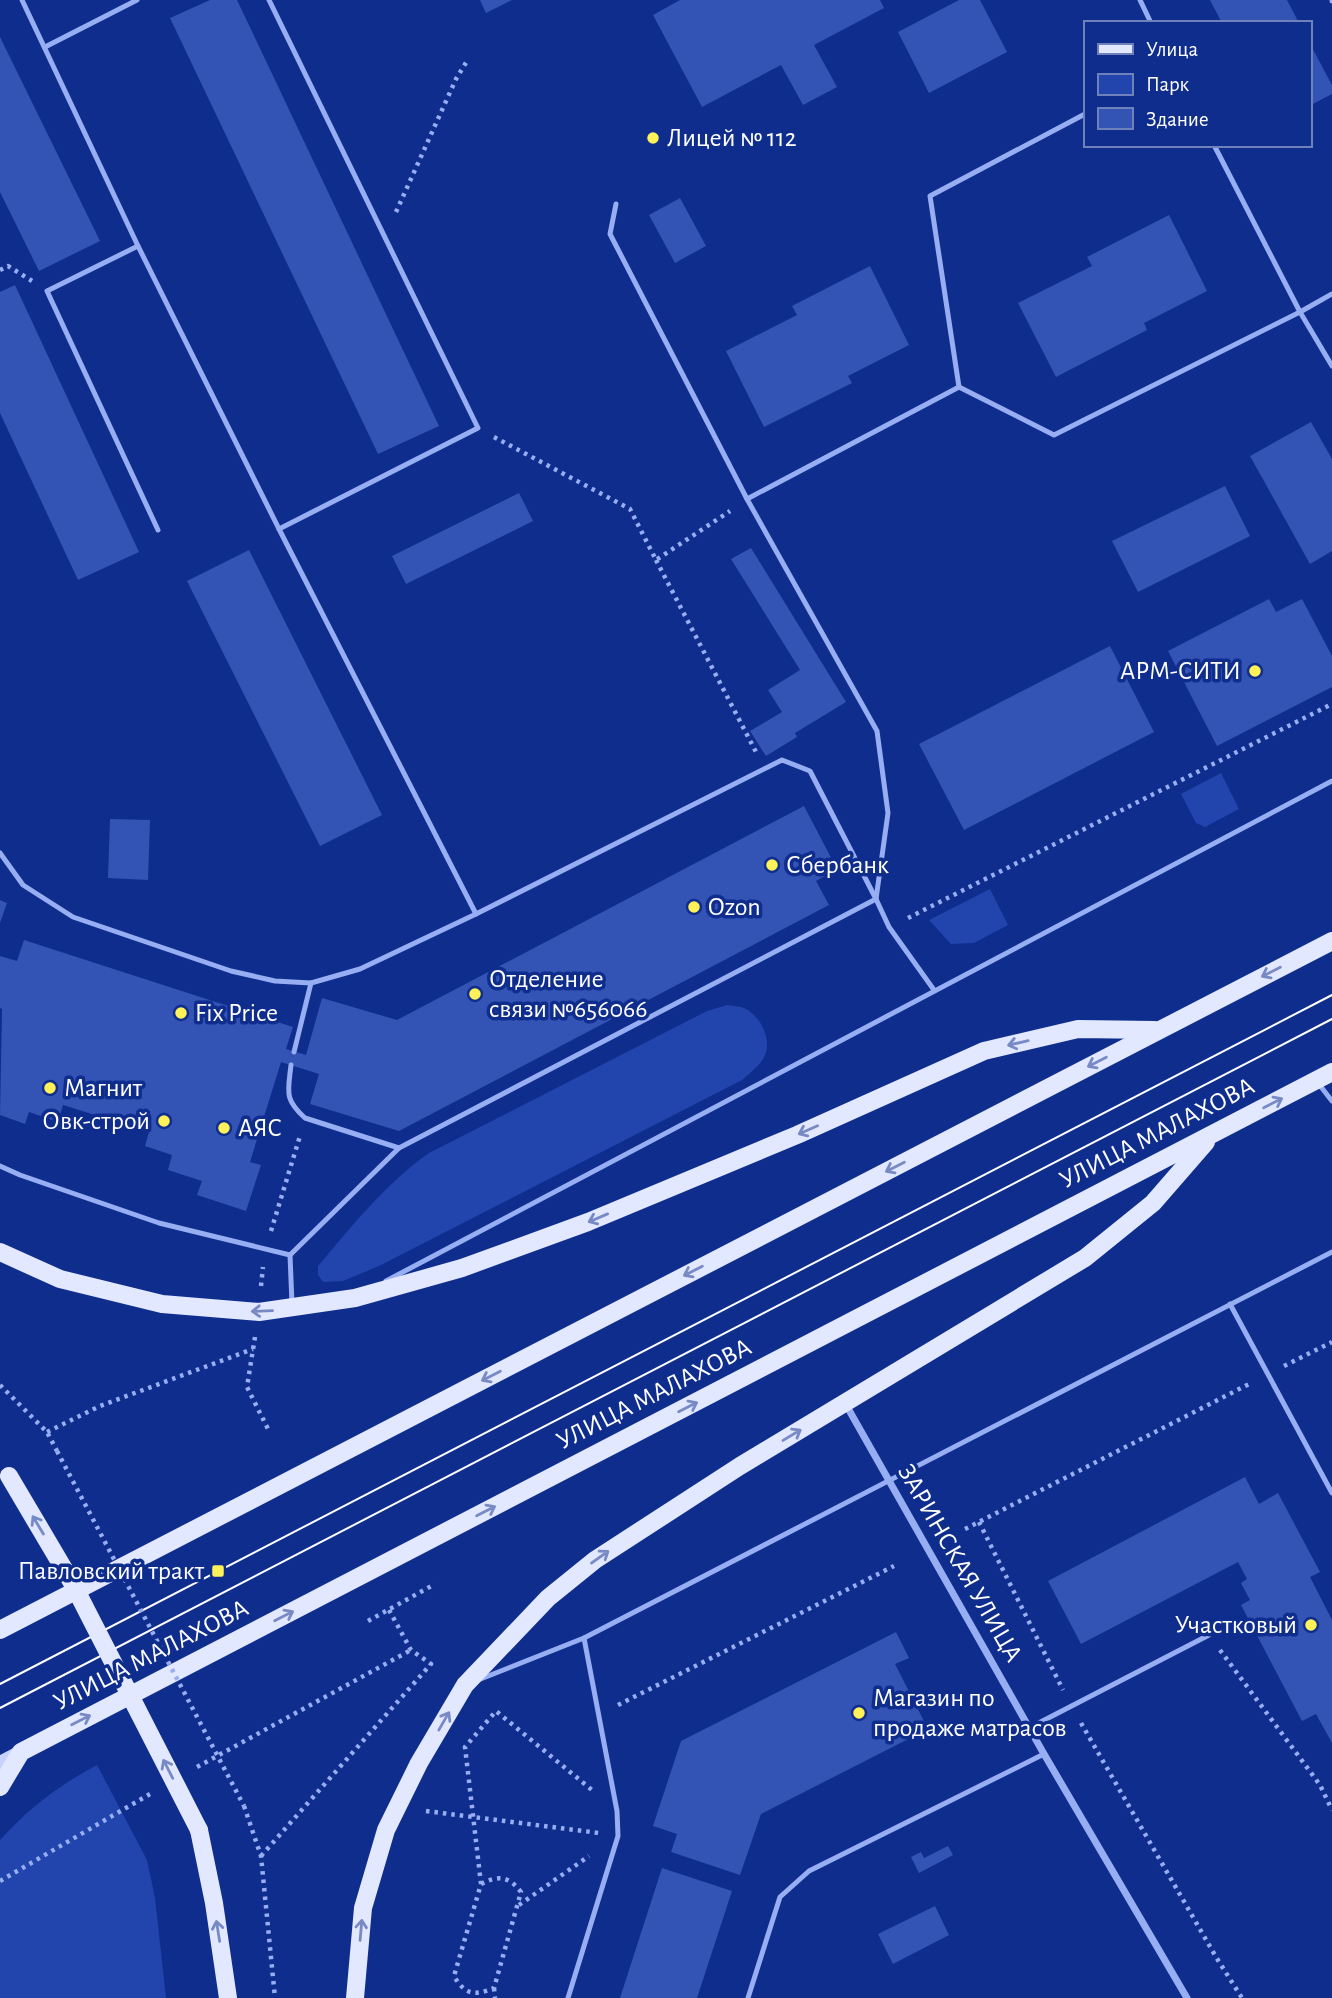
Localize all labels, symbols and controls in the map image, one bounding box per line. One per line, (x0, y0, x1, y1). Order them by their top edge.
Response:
legend (1084, 21, 1311, 147)
text: Улица (1146, 39, 1199, 60)
text: Парк (1146, 74, 1190, 95)
text: Здание (1146, 109, 1209, 130)
place label: Лицей № 112 (667, 125, 797, 151)
marker: Лицей № 112 (645, 130, 661, 146)
place label: АРМ-СИТИ (1120, 658, 1241, 684)
marker: АРМ-СИТИ (1247, 663, 1263, 679)
place label: Сбербанк (786, 852, 889, 878)
marker: Сбербанк (764, 857, 780, 873)
place label: Ozon (708, 894, 761, 920)
marker: Ozon (686, 899, 702, 915)
one-way arrow (1261, 965, 1282, 979)
place label: Отделение связи №656066 (489, 966, 648, 1022)
marker: Отделение связи №656066 (467, 986, 483, 1002)
place label: Fix Price (195, 1000, 278, 1026)
marker: Fix Price (173, 1005, 189, 1021)
one-way arrow (1007, 1037, 1030, 1051)
one-way arrow (1088, 1055, 1108, 1069)
street label: УЛИЦА МАЛАХОВА (1055, 1073, 1259, 1193)
place label: Магнит (64, 1075, 143, 1101)
marker: Магнит (42, 1080, 58, 1096)
one-way arrow (1262, 1096, 1282, 1110)
place label: Овк-строй (42, 1108, 150, 1134)
marker: Овк-строй (156, 1113, 172, 1129)
place label: АЯС (238, 1115, 282, 1141)
marker: АЯС (216, 1120, 232, 1136)
one-way arrow (798, 1124, 819, 1137)
one-way arrow (886, 1160, 906, 1174)
one-way arrow (588, 1212, 610, 1225)
one-way arrow (684, 1265, 704, 1279)
one-way arrow (251, 1305, 274, 1318)
street label: УЛИЦА МАЛАХОВА (552, 1334, 756, 1454)
one-way arrow (482, 1369, 502, 1383)
one-way arrow (677, 1399, 697, 1413)
one-way arrow (781, 1427, 801, 1441)
street label: ЗАРИНСКАЯ УЛИЦА (893, 1460, 1027, 1666)
one-way arrow (475, 1504, 495, 1518)
one-way arrow (30, 1516, 44, 1536)
one-way arrow (590, 1550, 609, 1564)
place label: Павловский тракт (18, 1558, 205, 1584)
marker: Павловский тракт (210, 1563, 226, 1579)
street label: УЛИЦА МАЛАХОВА (49, 1595, 253, 1715)
one-way arrow (273, 1608, 293, 1622)
place label: Участковый (1175, 1612, 1297, 1638)
marker: Участковый (1303, 1617, 1319, 1633)
place label: Магазин по продаже матрасов (873, 1685, 1067, 1741)
marker: Магазин по продаже матрасов (851, 1705, 867, 1721)
one-way arrow (438, 1711, 452, 1731)
one-way arrow (71, 1713, 91, 1727)
one-way arrow (161, 1759, 175, 1780)
one-way arrow (355, 1919, 368, 1942)
one-way arrow (211, 1920, 224, 1942)

